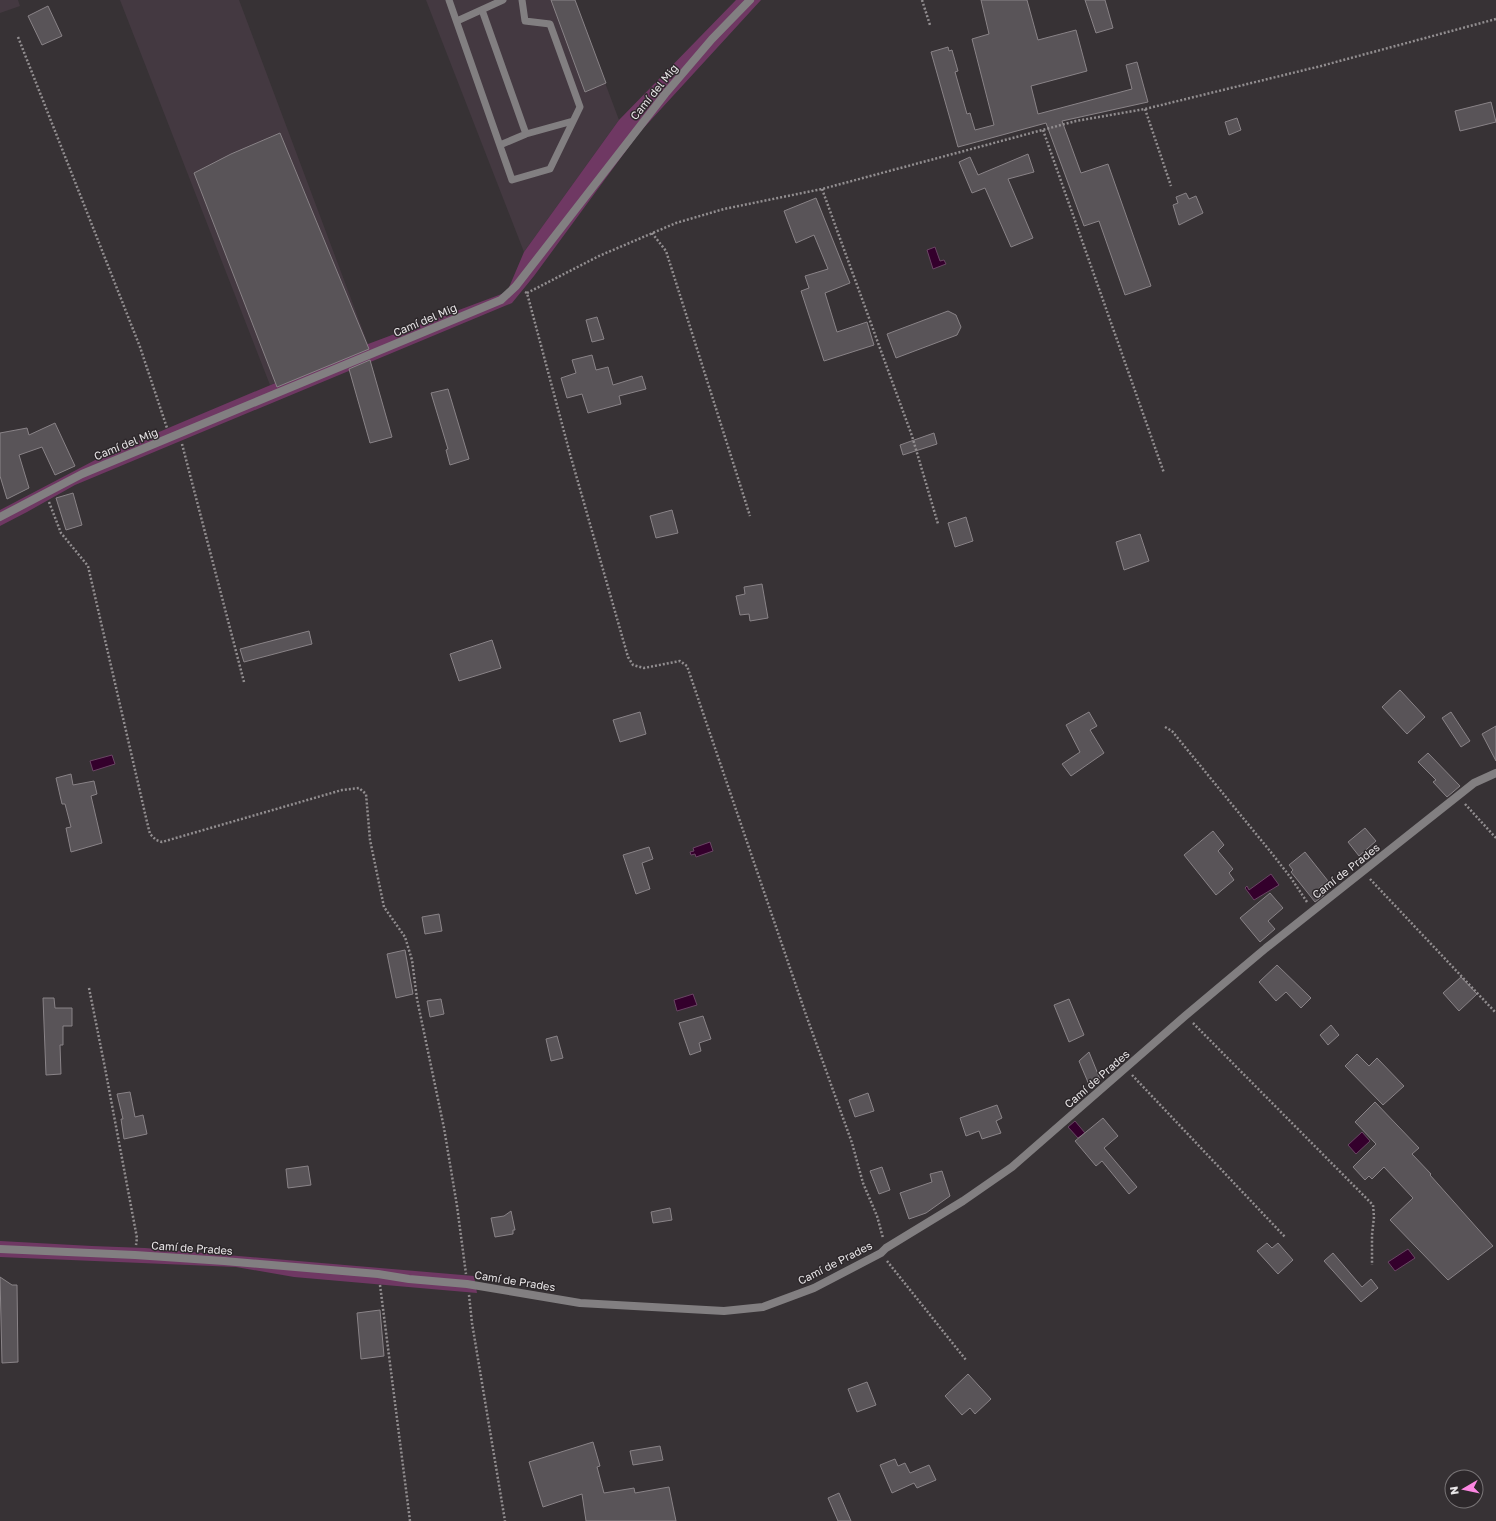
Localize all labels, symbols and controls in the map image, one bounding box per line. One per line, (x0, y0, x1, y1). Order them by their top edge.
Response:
street label: Camí del Mig (627, 61, 680, 122)
street label: Camí del Mig (391, 300, 459, 339)
street label: Camí del Mig (92, 425, 160, 462)
street label: Camí de Prades (1310, 840, 1382, 901)
street label: Camí de Prades (1062, 1047, 1132, 1110)
street label: Camí de Prades (151, 1238, 233, 1257)
street label: Camí de Prades (795, 1238, 874, 1287)
street label: Camí de Prades (474, 1268, 557, 1293)
north arrow (1444, 1469, 1484, 1509)
text: N (1447, 1485, 1461, 1496)

